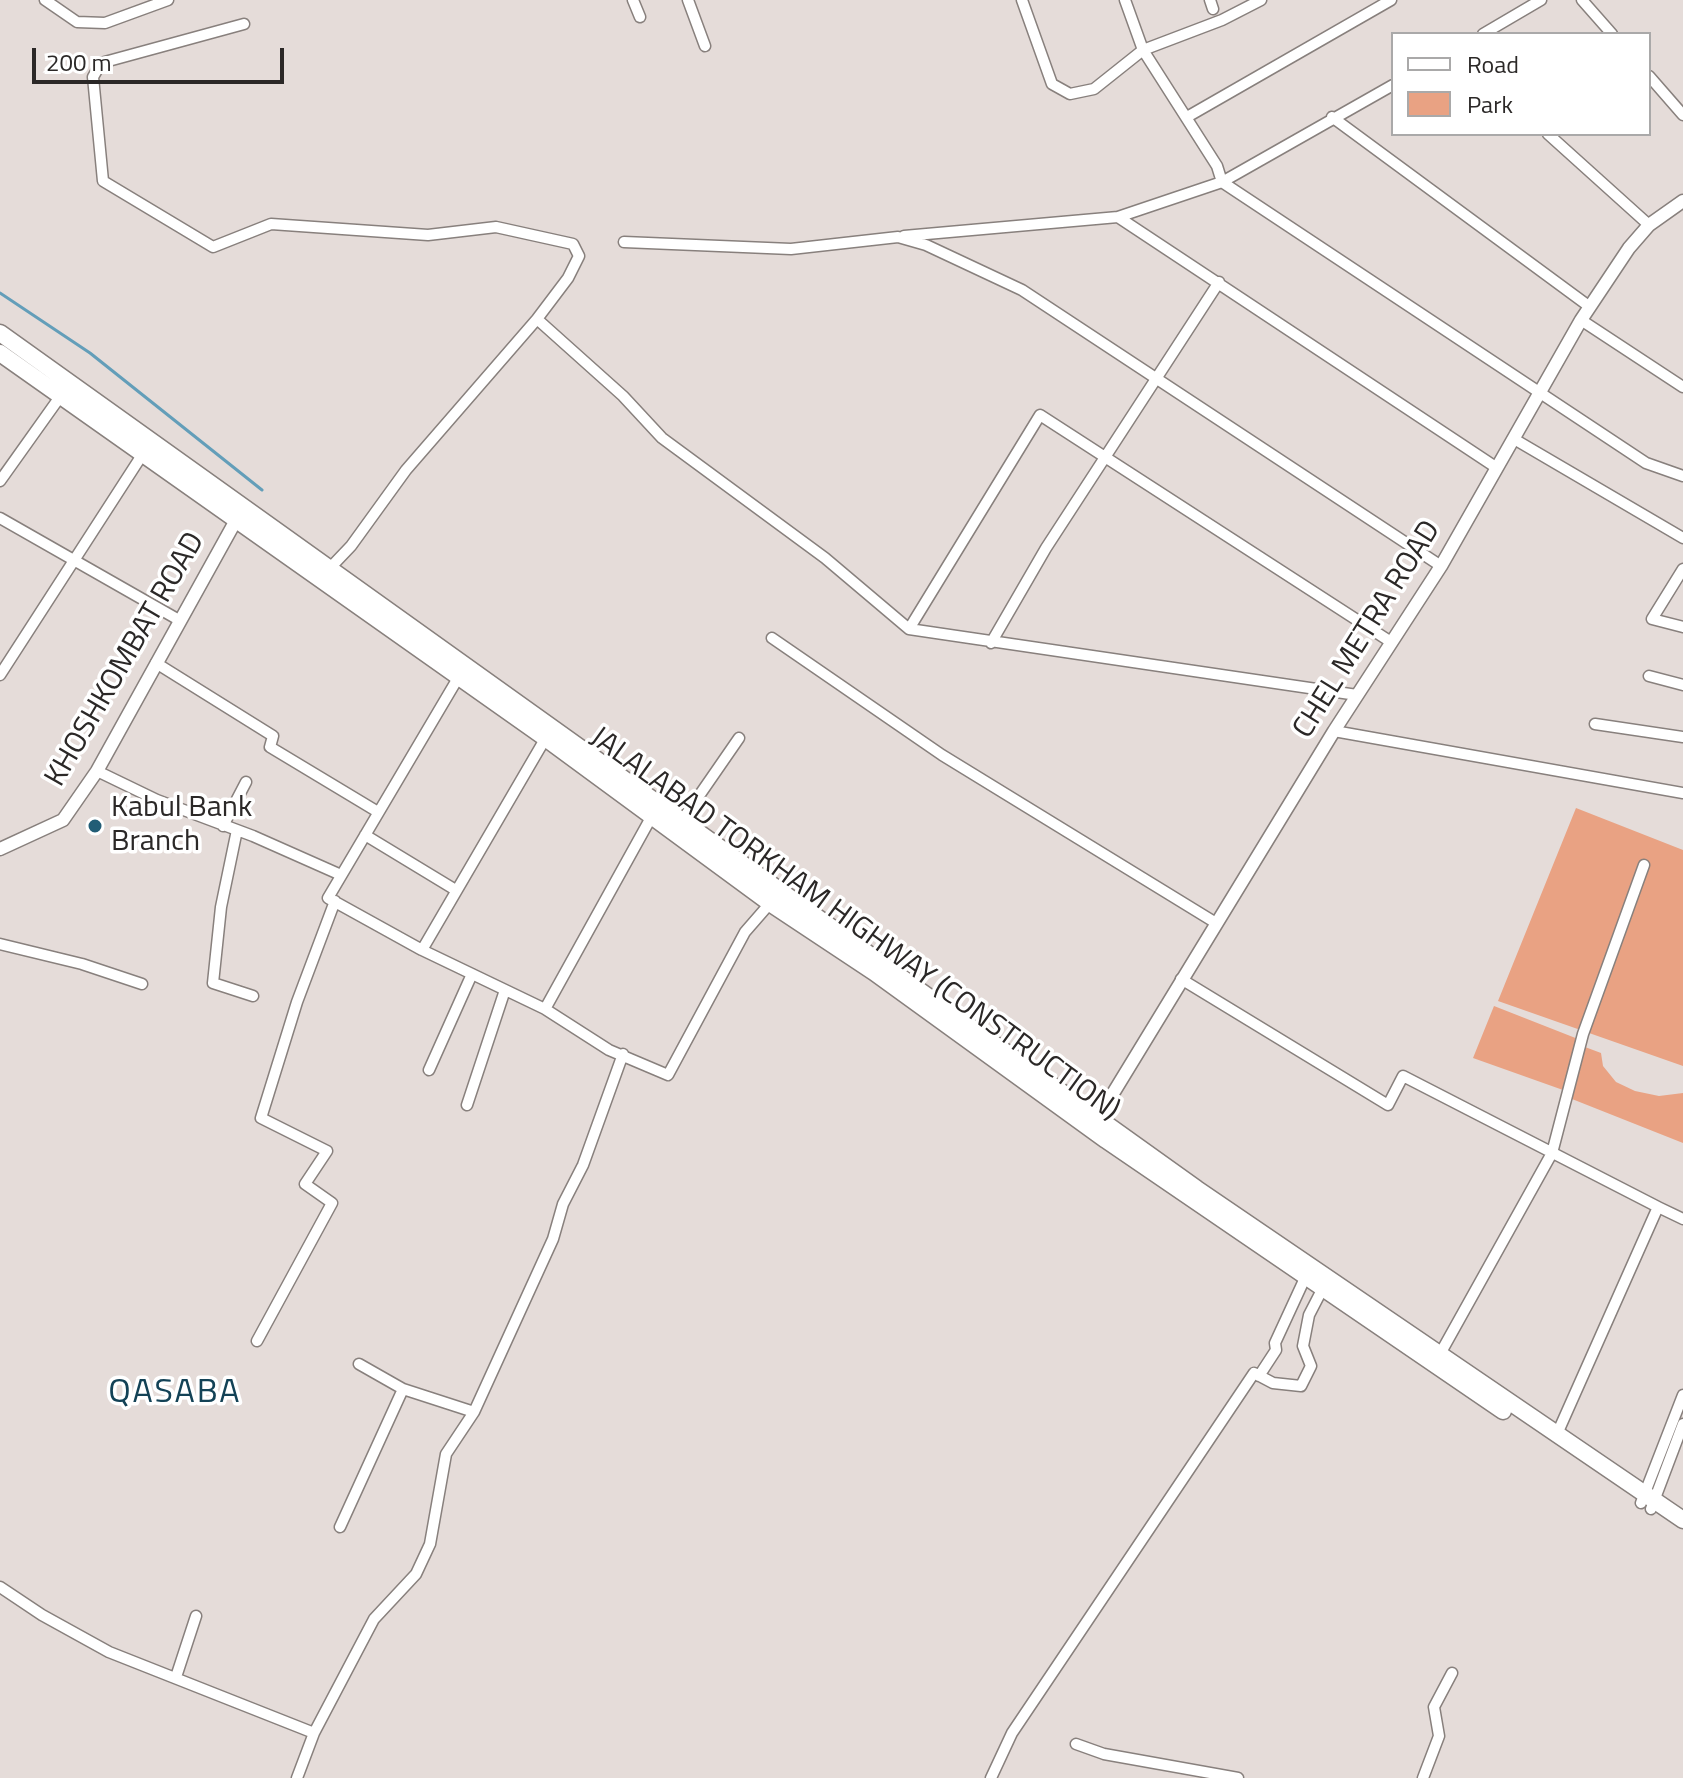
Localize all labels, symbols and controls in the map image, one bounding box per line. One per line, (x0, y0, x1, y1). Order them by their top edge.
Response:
scale bar (36, 32, 288, 82)
legend (1391, 32, 1651, 136)
text: 200 m (46, 44, 112, 80)
text: Road (1467, 46, 1519, 82)
text: Park (1467, 86, 1513, 122)
street label: CHEL METRA ROAD (1287, 515, 1449, 745)
street label: KHOSHKOMBAT ROAD (39, 527, 213, 793)
street label: JALALABAD TORKHAM HIGHWAY (CONSTRUCTION) (582, 721, 1126, 1129)
place label: Kabul Bank Branch (111, 791, 252, 862)
marker: Kabul Bank Branch (86, 817, 104, 835)
district label: QASABA (108, 1374, 242, 1414)

